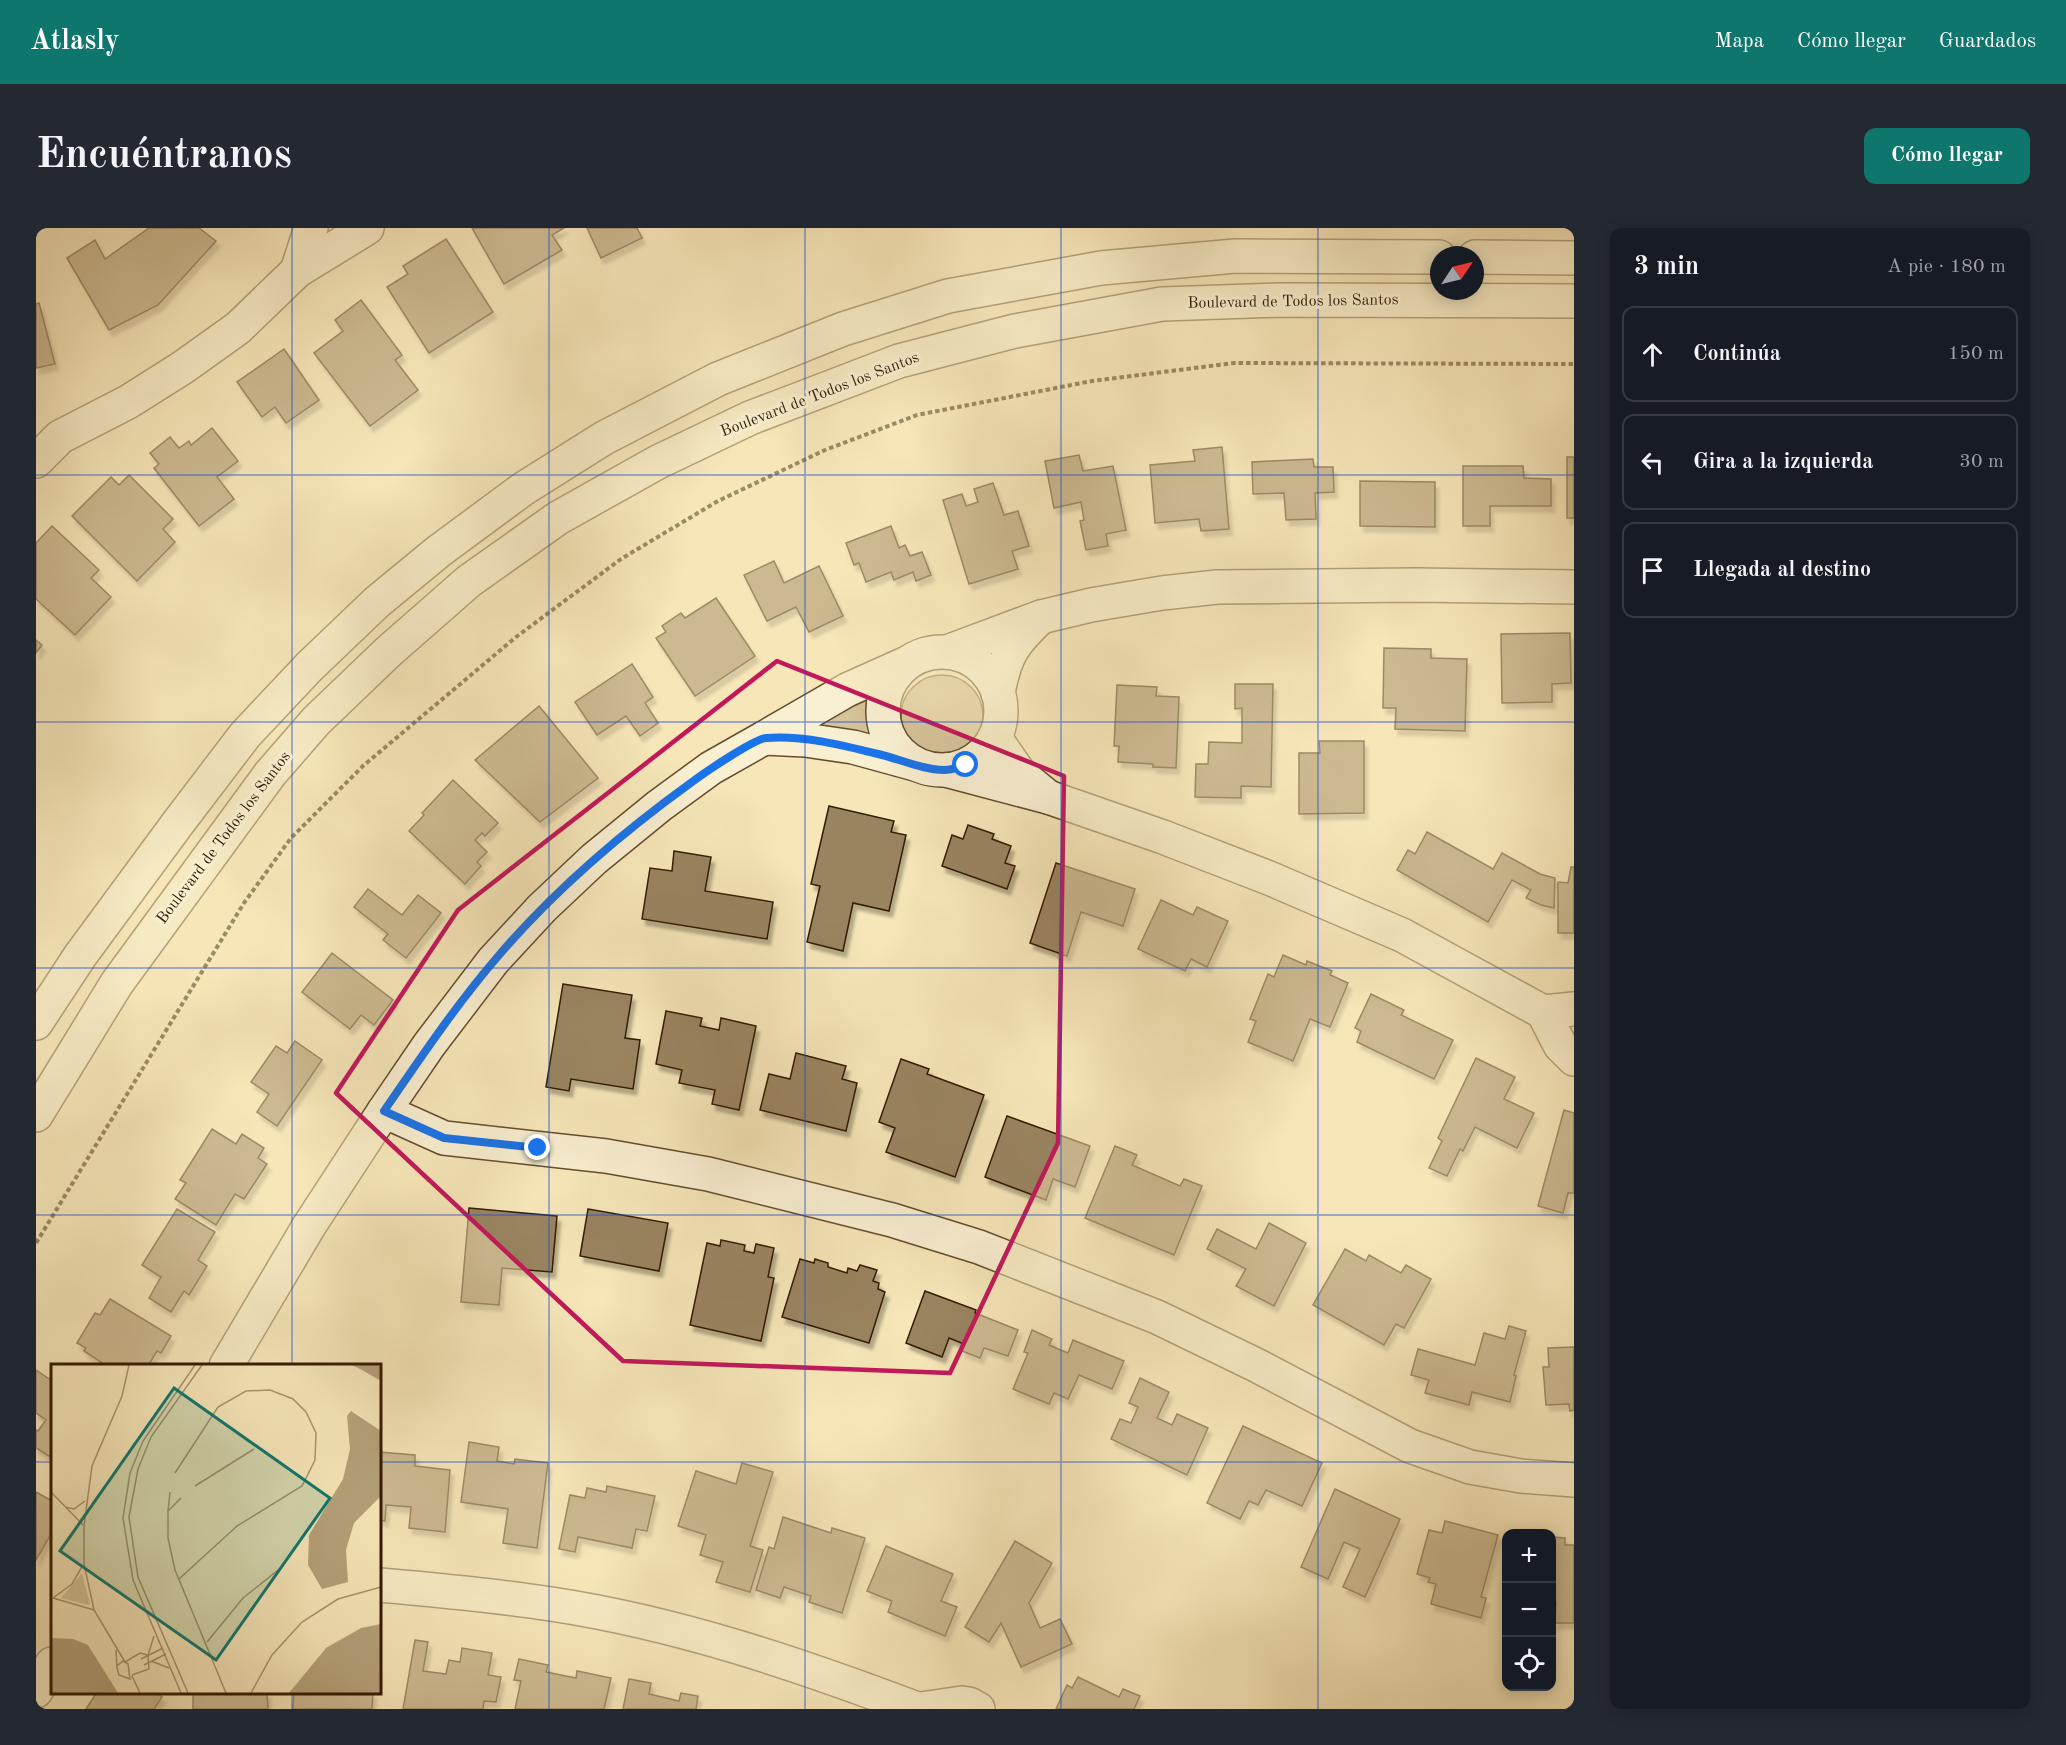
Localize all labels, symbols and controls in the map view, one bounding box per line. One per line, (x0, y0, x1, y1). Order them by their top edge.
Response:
text: Atlasly (30, 28, 120, 56)
text: Mapa (1715, 31, 1764, 52)
text: Cómo llegar (1797, 31, 1906, 52)
text: Guardados (1939, 31, 2036, 52)
button: Cómo llegar (1864, 128, 2030, 184)
text: Encuéntranos (36, 135, 292, 177)
north arrow (1430, 246, 1484, 300)
text: 3 min (1634, 254, 1699, 280)
text: A pie · 180 m (1887, 257, 2006, 277)
street label: Boulevard de Todos los Santos (1187, 292, 1399, 312)
icon: ahead (1636, 338, 1669, 371)
text: Continúa (1693, 343, 1781, 365)
text: 150 m (1948, 344, 2004, 364)
street label: Boulevard de Todos los Santos (719, 350, 922, 440)
icon: left (1636, 446, 1669, 479)
text: Gira a la izquierda (1693, 451, 1873, 473)
text: 30 m (1959, 452, 2004, 472)
icon: arrive (1636, 554, 1669, 587)
text: Llegada al destino (1693, 559, 1871, 581)
street label: Boulevard de Todos los Santos (154, 749, 294, 927)
route start (952, 751, 978, 777)
route end (524, 1134, 550, 1160)
inset map (51, 1364, 381, 1694)
map controls (1502, 1529, 1556, 1691)
button: + (1502, 1529, 1556, 1583)
button: − (1502, 1583, 1556, 1637)
button: locate (1502, 1637, 1556, 1691)

